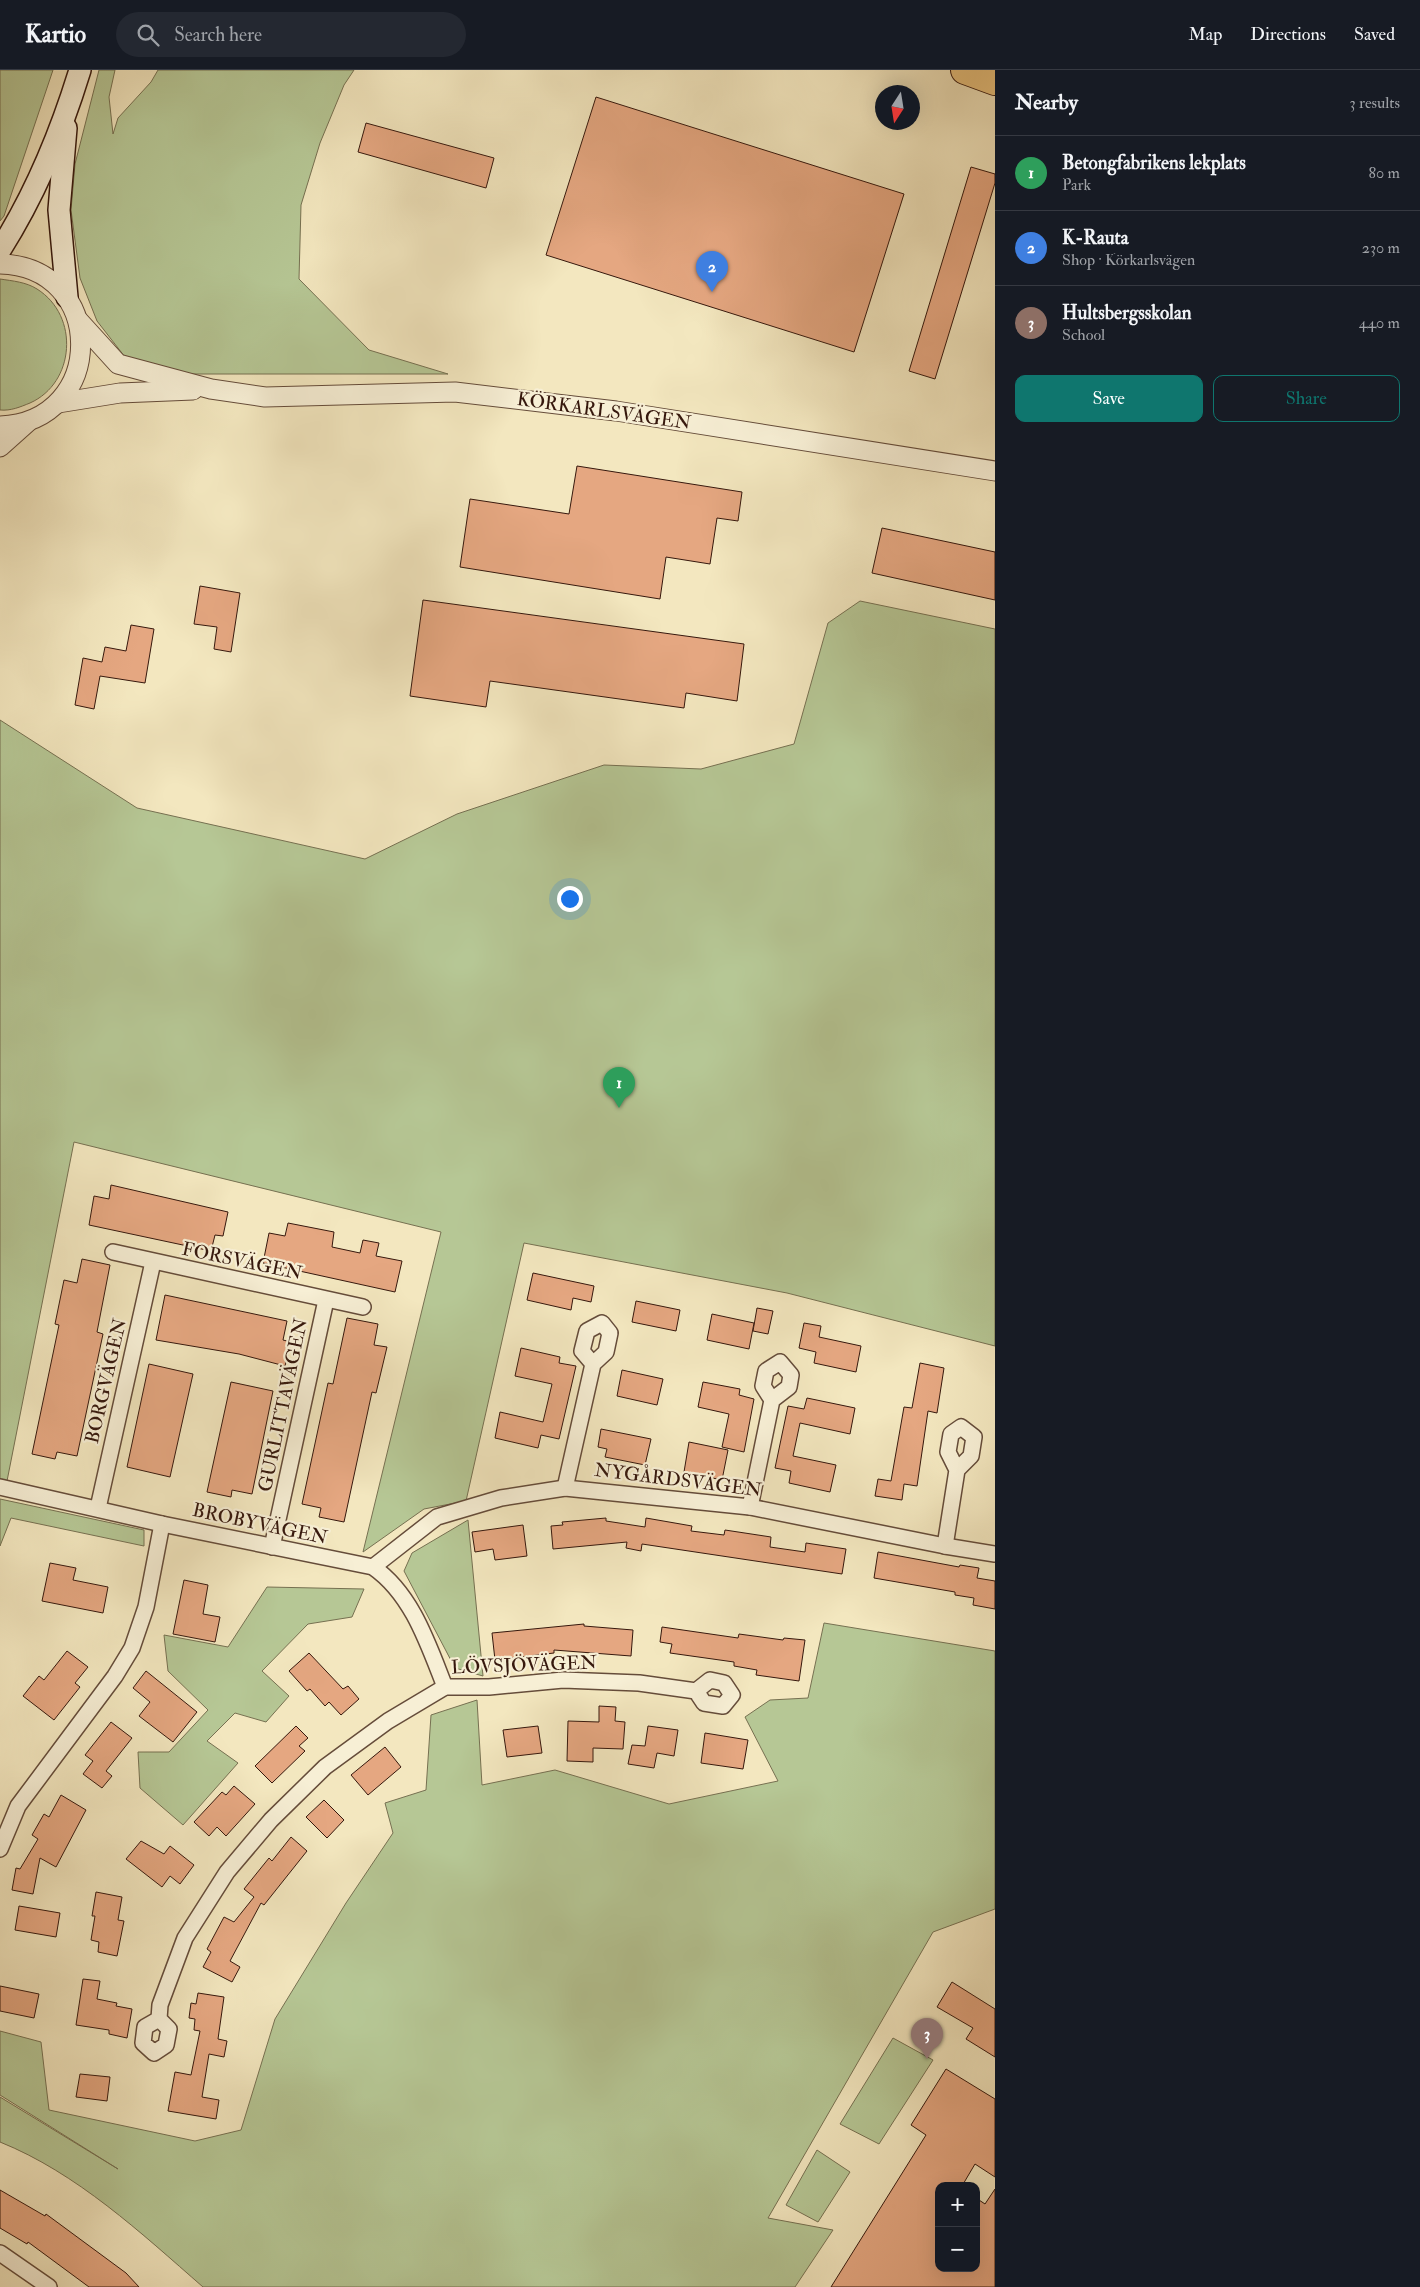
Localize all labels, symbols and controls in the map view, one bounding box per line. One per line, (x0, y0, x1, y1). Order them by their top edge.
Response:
search box (116, 12, 466, 57)
text: Kartio (25, 19, 86, 50)
icon: search (134, 21, 162, 49)
text: Search here (174, 23, 262, 47)
text: Map (1189, 23, 1222, 46)
text: Directions (1250, 23, 1326, 46)
text: Saved (1354, 23, 1395, 46)
north arrow (875, 85, 920, 130)
text: Nearby (1015, 89, 1078, 116)
text: 3 results (1349, 93, 1400, 113)
text: Betongfabrikens lekplats (1062, 151, 1246, 175)
text: 1 (1028, 163, 1034, 183)
text: 80 m (1369, 163, 1400, 183)
text: Park (1062, 175, 1091, 195)
text: K-Rauta (1062, 226, 1128, 250)
text: 2 (1027, 238, 1035, 258)
text: 230 m (1362, 238, 1400, 258)
text: Shop · Körkarlsvägen (1062, 250, 1195, 270)
pin: 2 (696, 251, 728, 292)
text: Hultsbergsskolan (1062, 301, 1192, 325)
text: 3 (1028, 313, 1034, 333)
text: 440 m (1359, 313, 1400, 333)
text: School (1062, 325, 1105, 345)
button: Save (1015, 375, 1203, 422)
button: Share (1213, 375, 1400, 422)
street label: KÖRKARLSVÄGEN (515, 386, 693, 435)
your location (557, 886, 583, 912)
pin: 1 (603, 1067, 635, 1108)
street label: FORSVÄGEN (180, 1236, 305, 1285)
street label: BORGVÄGEN (79, 1316, 132, 1446)
street label: GURLITTAVÄGEN (252, 1316, 313, 1494)
street label: NYGÅRDSVÄGEN (593, 1457, 763, 1502)
street label: BROBYVÄGEN (190, 1497, 330, 1550)
street label: LÖVSJÖVÄGEN (451, 1649, 597, 1680)
pin: 3 (911, 2018, 943, 2059)
map controls (935, 2182, 980, 2272)
button: + (935, 2182, 980, 2227)
button: − (935, 2227, 980, 2272)

